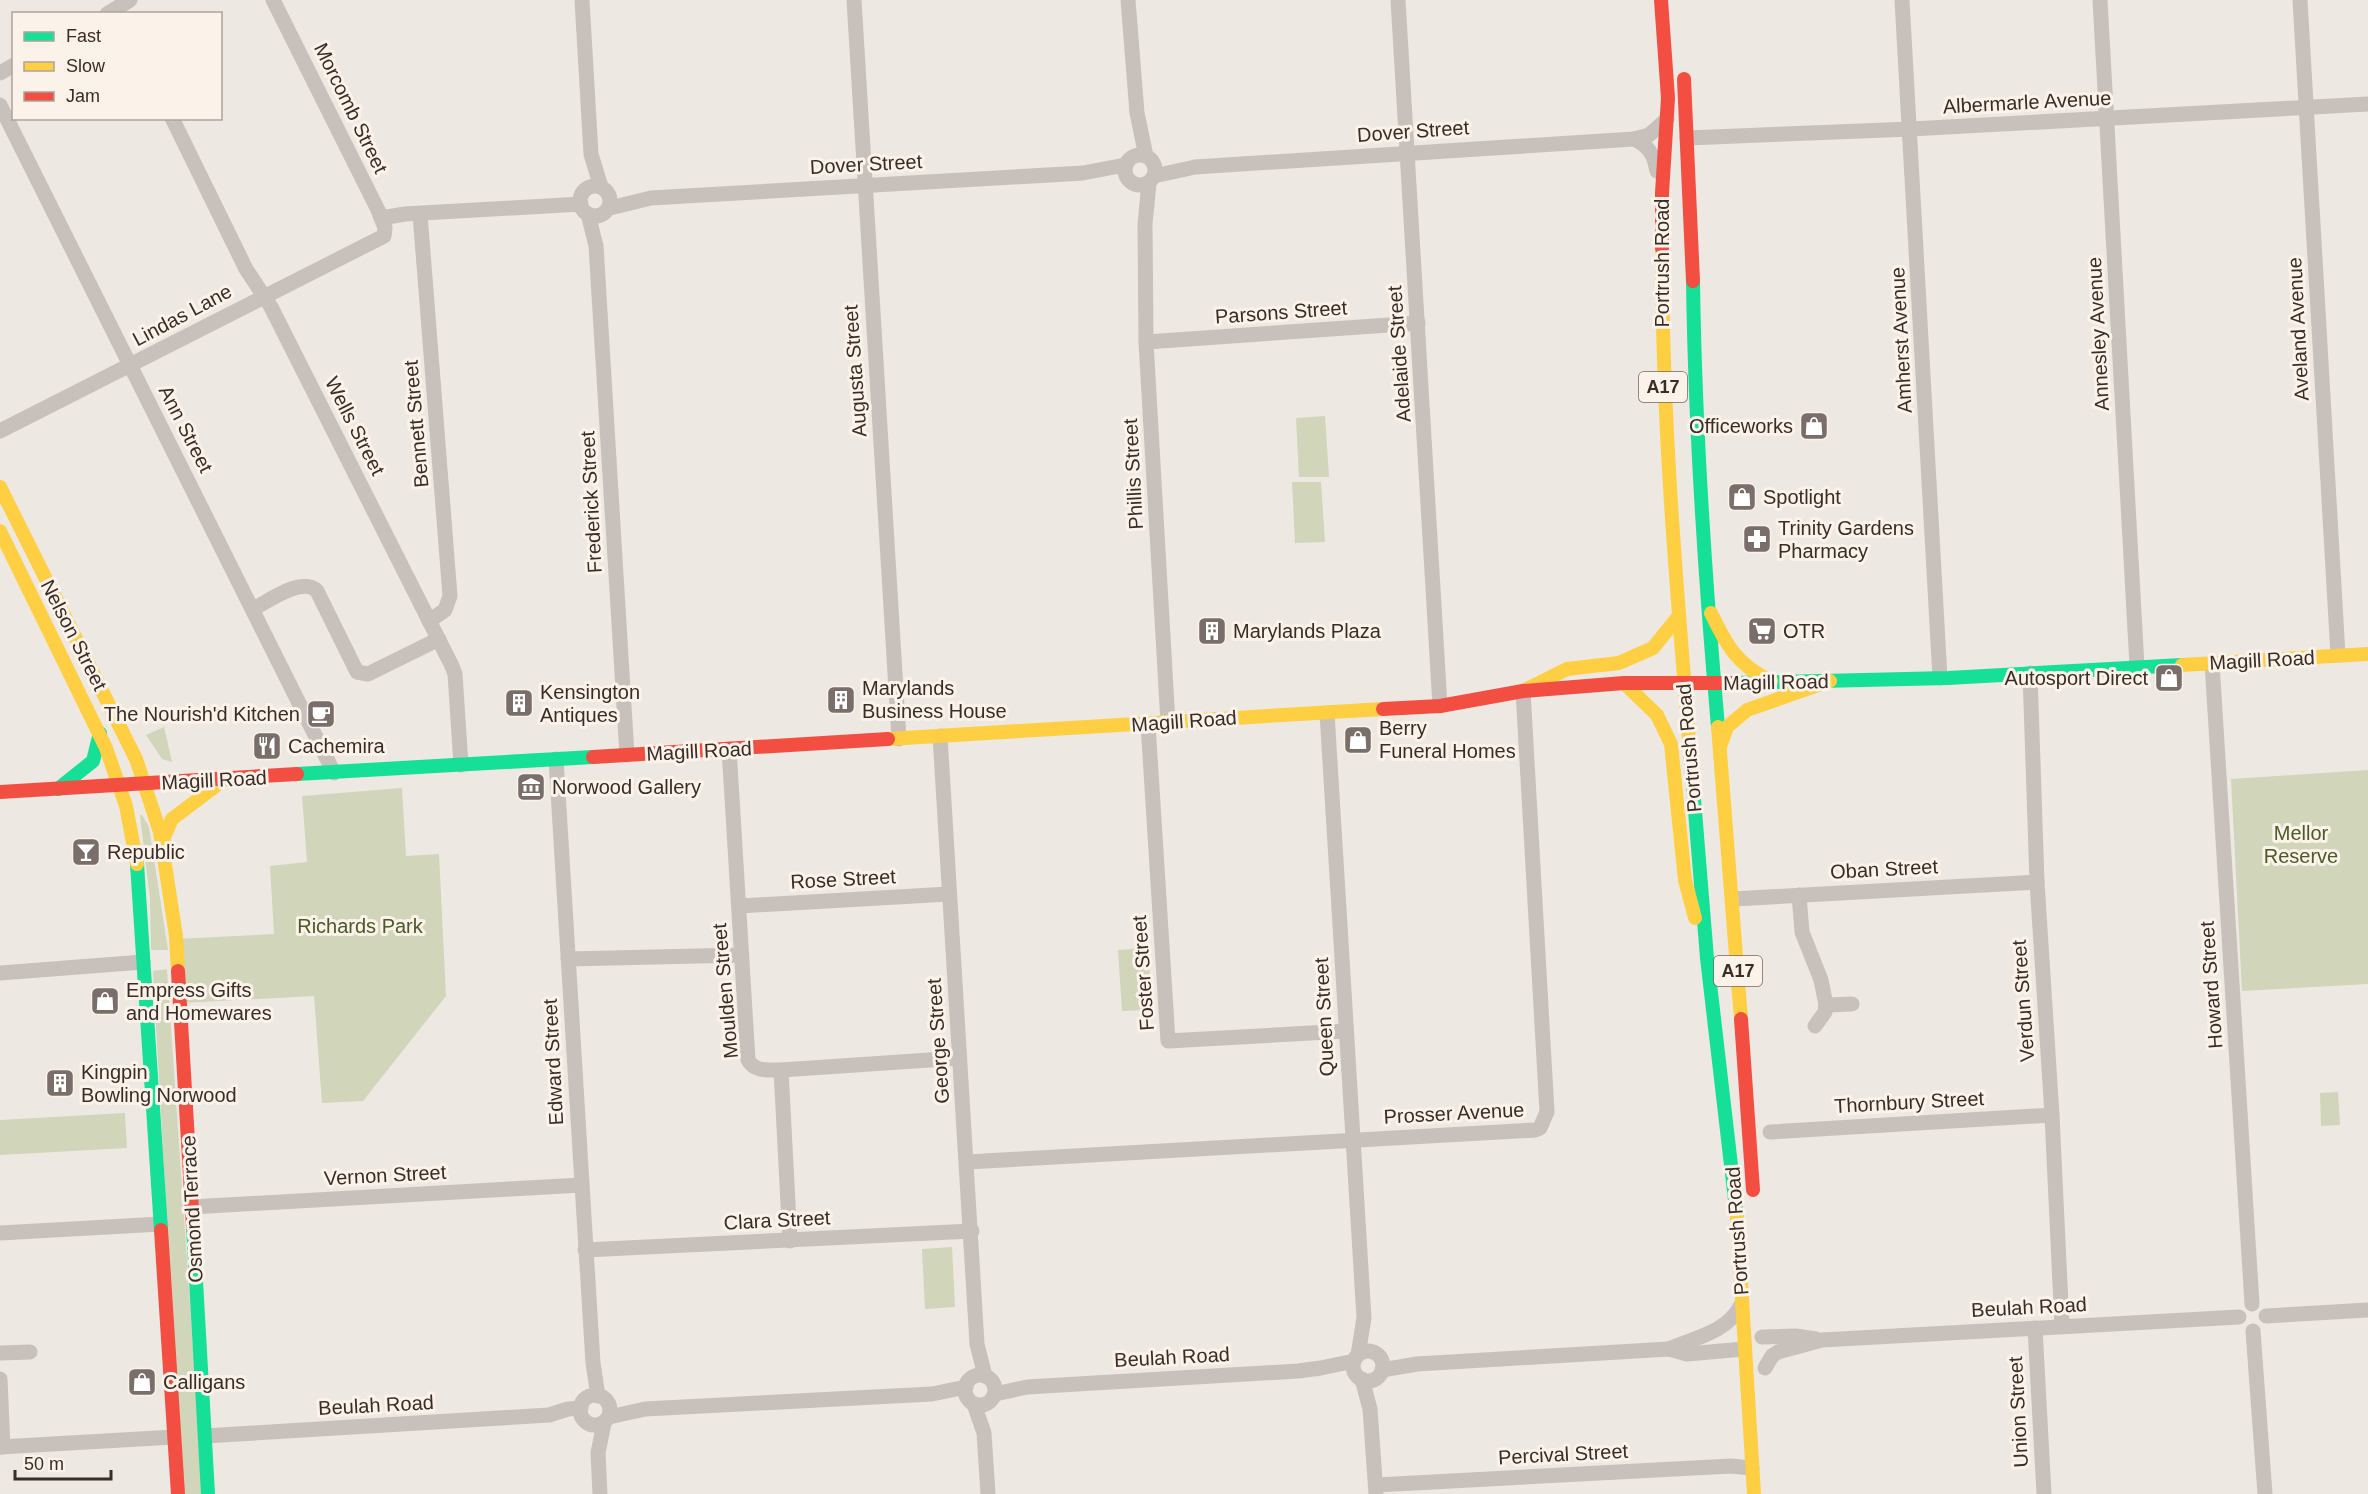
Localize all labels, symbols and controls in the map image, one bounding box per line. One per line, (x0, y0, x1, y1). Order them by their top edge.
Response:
legend (12, 12, 222, 120)
text: Fast (66, 26, 101, 46)
street label: Morcomb Street (310, 39, 392, 177)
text: Slow (66, 56, 106, 76)
text: Jam (66, 86, 100, 106)
street label: Albermarle Avenue (1942, 87, 2112, 117)
street label: Dover Street (1356, 116, 1470, 146)
street label: Dover Street (809, 150, 923, 178)
street label: Portrush Road (1651, 199, 1673, 327)
street label: Annesley Avenue (2083, 256, 2113, 412)
street label: Aveland Avenue (2283, 257, 2313, 401)
street label: Amherst Avenue (1886, 266, 1916, 414)
street label: Lindas Lane (129, 280, 235, 350)
street label: Adelaide Street (1383, 285, 1415, 423)
street label: Parsons Street (1214, 296, 1348, 328)
street label: Augusta Street (839, 304, 871, 438)
street label: Bennett Street (399, 359, 433, 489)
road number: A17 (1639, 372, 1687, 402)
street label: Wells Street (321, 373, 389, 479)
street label: Ann Street (155, 382, 217, 476)
shop icon: Officeworks (1798, 410, 1830, 442)
place label: Officeworks (1689, 415, 1793, 437)
street label: Phillis Street (1119, 417, 1147, 530)
street label: Frederick Street (576, 430, 606, 574)
shop icon: Spotlight (1726, 481, 1758, 513)
place label: Spotlight (1763, 486, 1841, 508)
place label: Trinity Gardens Pharmacy (1778, 517, 1914, 562)
pharmacy icon: Trinity Gardens Pharmacy (1741, 523, 1773, 555)
street label: Nelson Street (37, 576, 112, 694)
building icon: Marylands Plaza (1196, 615, 1228, 647)
supermarket icon: OTR (1746, 615, 1778, 647)
place label: Marylands Plaza (1233, 620, 1382, 642)
place label: OTR (1783, 620, 1825, 642)
street label: Magill Road (2209, 646, 2315, 674)
shop icon: Autosport Direct (2153, 662, 2185, 694)
place label: Autosport Direct (2005, 667, 2148, 689)
street label: Magill Road (1723, 670, 1829, 694)
place label: Marylands Business House (862, 677, 1007, 722)
place label: Kensington Antiques (540, 681, 640, 726)
street label: Portrush Road (1672, 683, 1706, 813)
building icon: Marylands Business House (825, 684, 857, 716)
building icon: Kensington Antiques (503, 687, 535, 719)
cafe icon: The Nourish'd Kitchen (305, 698, 337, 730)
place label: The Nourish'd Kitchen (104, 703, 300, 725)
street label: Magill Road (1131, 706, 1237, 736)
place label: Berry Funeral Homes (1379, 717, 1516, 762)
shop icon: Berry Funeral Homes (1342, 724, 1374, 756)
restaurant icon: Cachemira (251, 730, 283, 762)
place label: Cachemira (288, 735, 386, 757)
street label: Magill Road (646, 737, 752, 765)
street label: Magill Road (161, 766, 267, 794)
museum icon: Norwood Gallery (515, 771, 547, 803)
place label: Norwood Gallery (552, 776, 701, 798)
park label: Mellor Reserve (2264, 822, 2338, 867)
bar icon: Republic (70, 836, 102, 868)
place label: Republic (107, 841, 185, 863)
street label: Oban Street (1830, 855, 1939, 883)
street label: Rose Street (790, 865, 897, 893)
street label: Foster Street (1128, 914, 1158, 1031)
park label: Richards Park (297, 915, 424, 937)
street label: Howard Street (2196, 920, 2226, 1050)
street label: Moulden Street (708, 922, 742, 1060)
street label: Verdun Street (2008, 939, 2038, 1063)
road number: A17 (1714, 956, 1762, 986)
street label: Queen Street (1310, 957, 1338, 1077)
street label: George Street (923, 977, 953, 1104)
place label: Empress Gifts and Homewares (126, 979, 272, 1024)
shop icon: Empress Gifts and Homewares (89, 985, 121, 1017)
street label: Edward Street (539, 998, 567, 1126)
place label: Kingpin Bowling Norwood (81, 1061, 237, 1106)
building icon: Kingpin Bowling Norwood (44, 1067, 76, 1099)
street label: Thornbury Street (1833, 1087, 1985, 1117)
street label: Prosser Avenue (1383, 1098, 1525, 1128)
street label: Osmond Terrace (177, 1135, 207, 1283)
street label: Vernon Street (323, 1161, 447, 1189)
street label: Portrush Road (1722, 1166, 1752, 1296)
street label: Clara Street (723, 1206, 831, 1234)
street label: Beulah Road (1971, 1293, 2087, 1321)
street label: Beulah Road (1114, 1343, 1230, 1371)
street label: Union Street (2004, 1355, 2032, 1468)
shop icon: Calligans (126, 1366, 158, 1398)
place label: Calligans (163, 1371, 245, 1393)
street label: Beulah Road (318, 1391, 434, 1419)
street label: Percival Street (1497, 1440, 1629, 1468)
scale bar (15, 1443, 111, 1481)
text: 50 m (24, 1454, 64, 1474)

